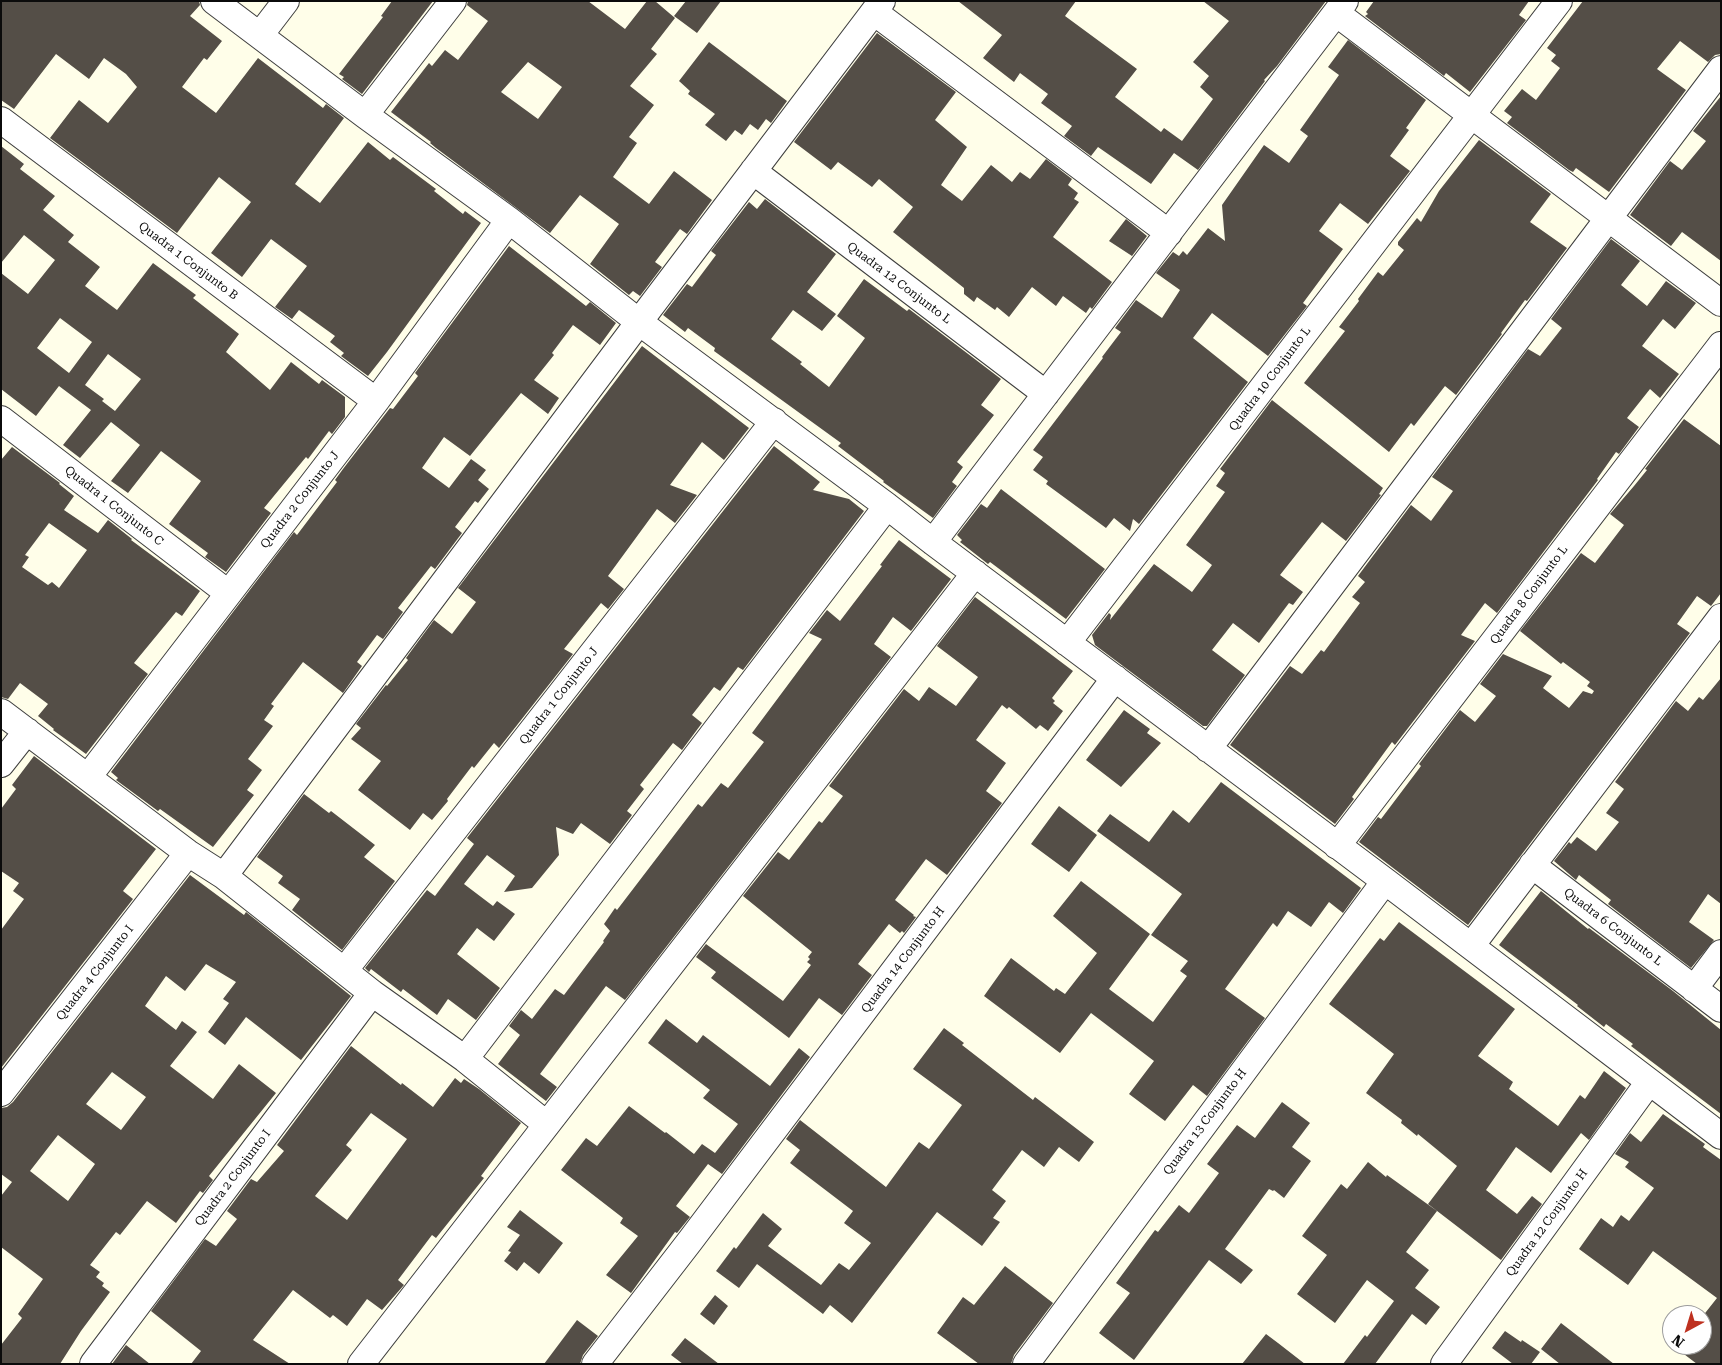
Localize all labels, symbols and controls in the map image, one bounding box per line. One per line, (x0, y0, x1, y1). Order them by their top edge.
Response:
street label: Quadra 1 Conjunto B (136, 219, 240, 303)
street label: Quadra 12 Conjunto L (844, 239, 954, 327)
street label: Quadra 10 Conjunto L (1226, 324, 1314, 434)
street label: Quadra 2 Conjunto J (258, 449, 342, 551)
street label: Quadra 1 Conjunto C (62, 463, 166, 549)
street label: Quadra 8 Conjunto L (1487, 543, 1571, 647)
street label: Quadra 1 Conjunto J (517, 645, 601, 747)
street label: Quadra 6 Conjunto L (1561, 885, 1665, 969)
street label: Quadra 14 Conjunto H (858, 904, 948, 1016)
street label: Quadra 4 Conjunto I (53, 922, 137, 1024)
street label: Quadra 13 Conjunto H (1160, 1066, 1250, 1178)
street label: Quadra 2 Conjunto I (192, 1127, 274, 1229)
street label: Quadra 12 Conjunto H (1503, 1166, 1591, 1280)
north arrow (1662, 1305, 1712, 1355)
text: N (1669, 1331, 1687, 1350)

